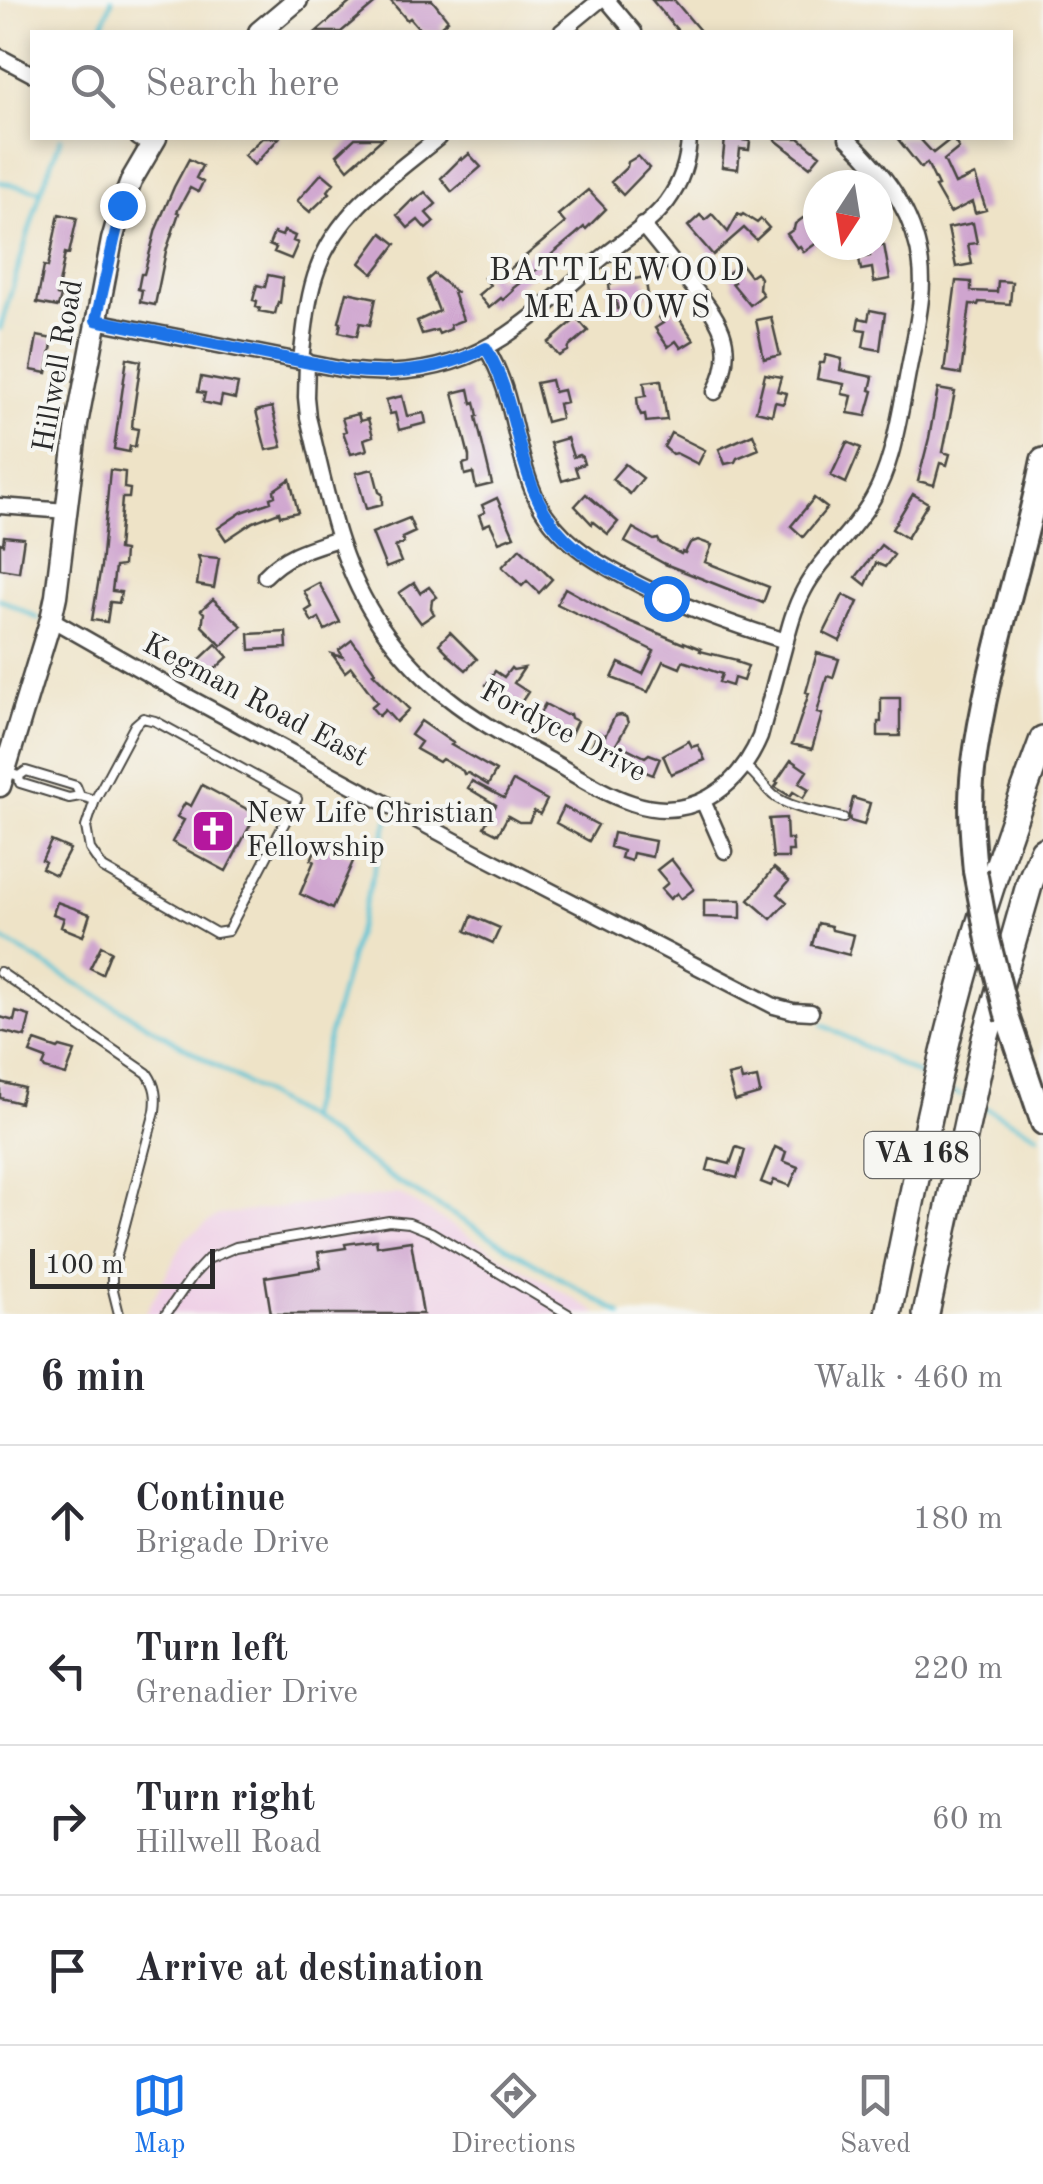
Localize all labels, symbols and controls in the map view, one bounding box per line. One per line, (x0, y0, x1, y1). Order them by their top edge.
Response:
search box (30, 30, 1013, 140)
icon: search (65, 58, 120, 113)
text: Search here (145, 66, 340, 104)
north arrow (803, 170, 893, 260)
route end (100, 183, 146, 229)
district label: BATTLEWOOD MEADOWS (489, 256, 747, 325)
street label: Hillwell Road (29, 277, 89, 455)
route start (644, 576, 690, 622)
street label: Kegman Road East (137, 629, 373, 773)
street label: Fordyce Drive (475, 676, 651, 788)
place label: New Life Christian Fellowship (246, 799, 494, 863)
church icon: New Life Christian Fellowship (190, 808, 236, 854)
road number: VA 168 (864, 1132, 980, 1178)
scale bar (30, 1244, 215, 1288)
text: 100 m (45, 1252, 124, 1280)
text: 6 min (40, 1358, 146, 1400)
text: Walk · 460 m (813, 1363, 1003, 1395)
text: Continue (135, 1481, 285, 1519)
icon: ahead (40, 1493, 95, 1548)
text: 180 m (913, 1504, 1003, 1536)
text: Brigade Drive (135, 1528, 329, 1560)
text: Turn left (135, 1631, 288, 1669)
icon: left (40, 1643, 95, 1698)
text: 220 m (913, 1654, 1003, 1686)
text: Grenadier Drive (135, 1678, 358, 1710)
text: Turn right (135, 1781, 315, 1819)
icon: right (40, 1793, 95, 1848)
text: 60 m (932, 1804, 1003, 1836)
text: Hillwell Road (135, 1828, 322, 1860)
icon: arrive (40, 1943, 95, 1998)
text: Arrive at destination (135, 1951, 484, 1989)
tab: Map (132, 2068, 187, 2163)
tab: Directions (451, 2068, 576, 2163)
tab: Saved (840, 2068, 911, 2163)

